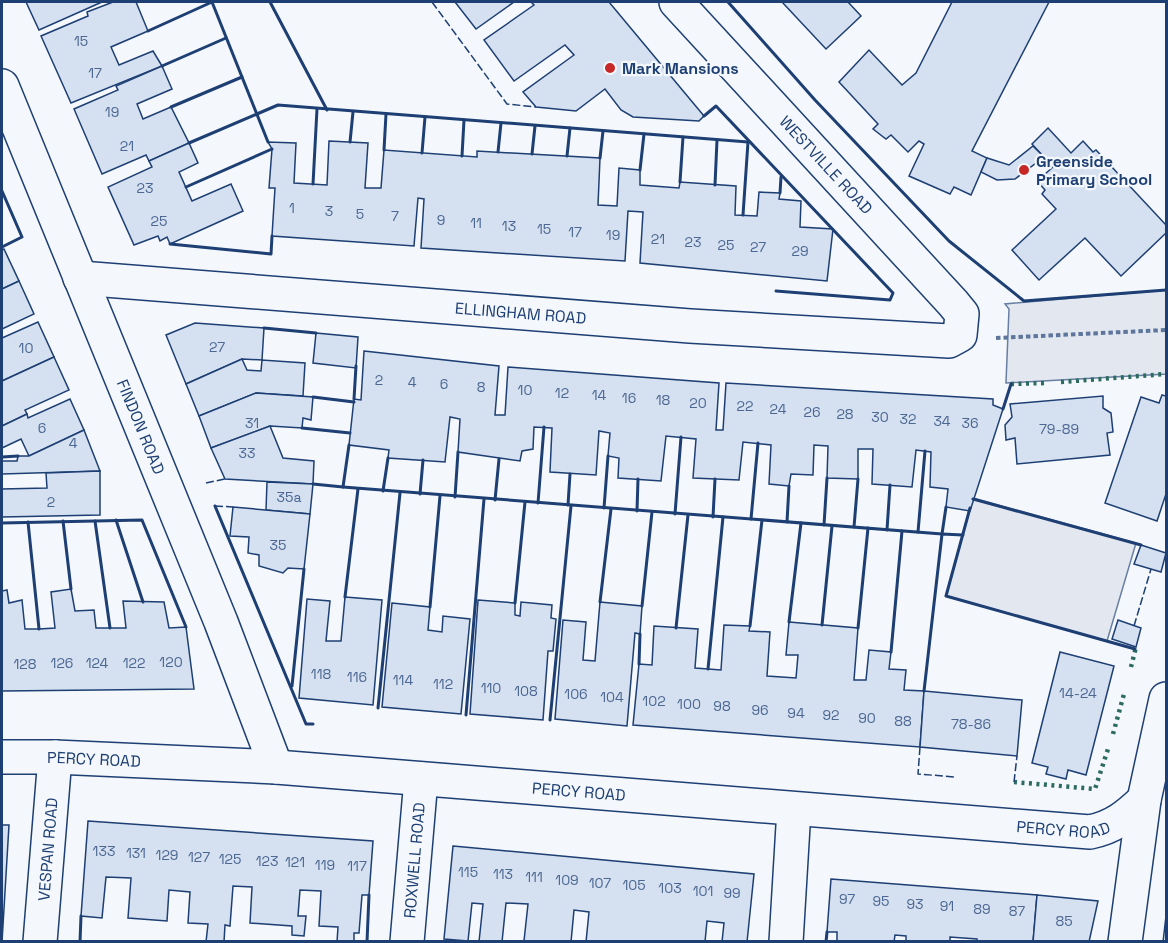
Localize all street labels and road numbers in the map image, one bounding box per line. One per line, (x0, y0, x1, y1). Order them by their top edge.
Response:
street label: WESTVILLE ROAD (775, 111, 877, 219)
street label: ELLINGHAM ROAD (454, 297, 587, 328)
street label: FINDON ROAD (112, 376, 170, 477)
street label: PERCY ROAD (47, 747, 141, 771)
street label: PERCY ROAD (531, 777, 626, 805)
street label: VESPAN ROAD (33, 797, 62, 902)
street label: ROXWELL ROAD (399, 801, 429, 919)
street label: PERCY ROAD (1016, 816, 1113, 842)

